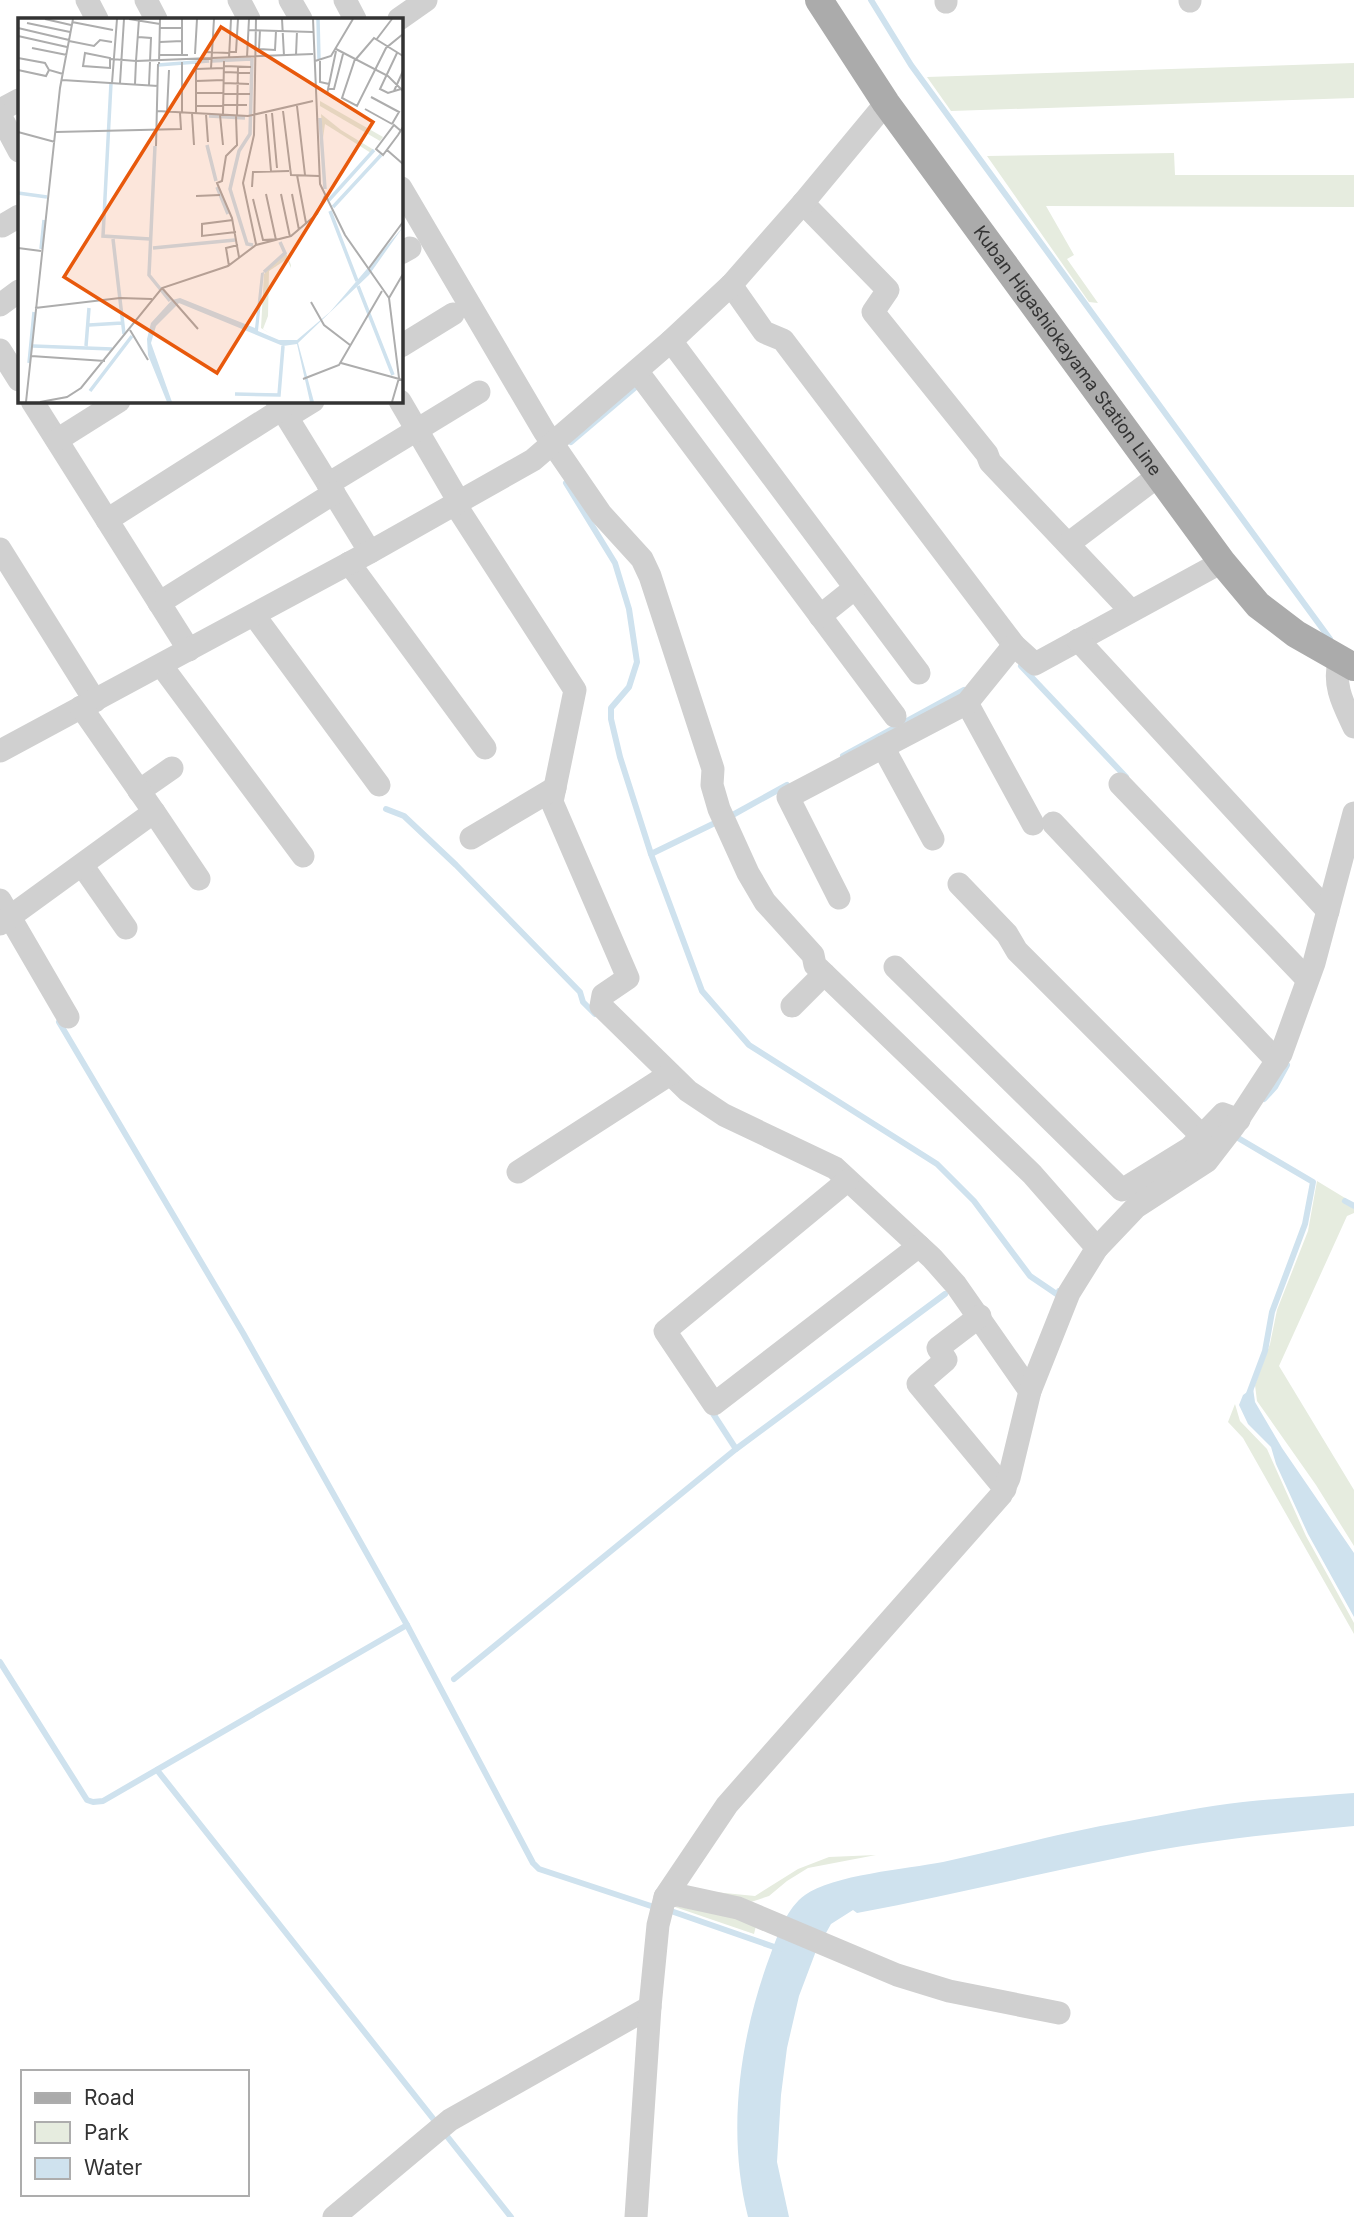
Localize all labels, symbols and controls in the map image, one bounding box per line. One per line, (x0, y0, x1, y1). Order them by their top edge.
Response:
inset map (18, 18, 402, 402)
street label: Kuban Higashiokayama Station Line (969, 222, 1166, 480)
legend (21, 2070, 248, 2196)
text: Road (84, 2085, 135, 2110)
text: Park (84, 2120, 129, 2145)
text: Water (84, 2155, 142, 2180)

